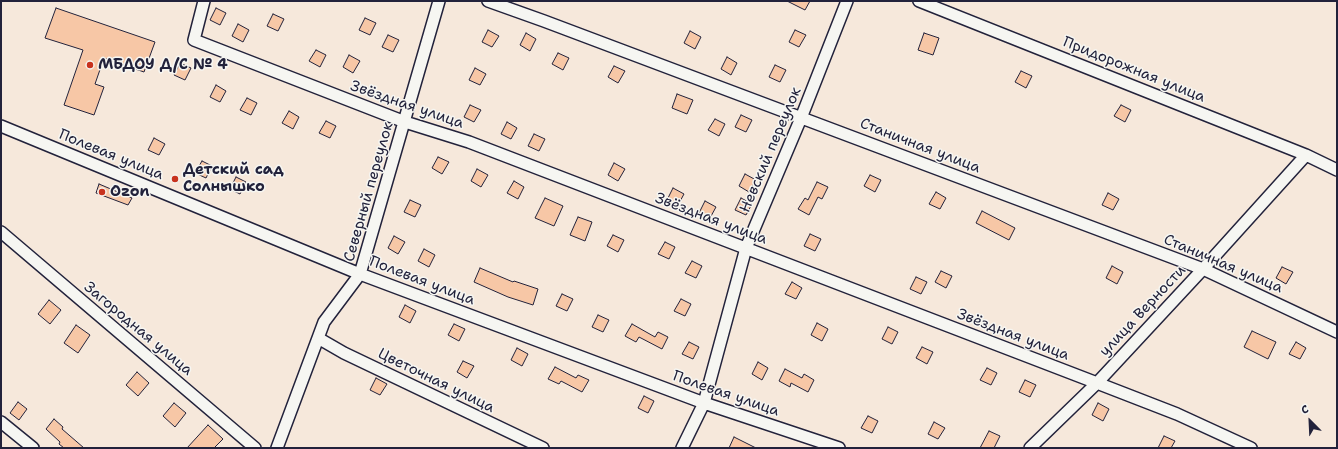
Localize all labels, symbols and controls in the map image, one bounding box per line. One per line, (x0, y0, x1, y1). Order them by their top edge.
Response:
street label: Придорожная улица (1060, 33, 1208, 107)
place label: МБДОУ Д/С № 4 (98, 56, 228, 74)
marker: МБДОУ Д/С № 4 (85, 60, 95, 70)
street label: Звёздная улица (348, 77, 466, 133)
street label: Невский переулок (736, 85, 806, 215)
street label: Станичная улица (857, 115, 983, 177)
street label: Северный переулок (340, 120, 398, 264)
street label: Полевая улица (56, 126, 166, 184)
place label: Детский сад Солнышко (183, 161, 284, 196)
marker: Детский сад Солнышко (170, 174, 180, 184)
place label: Ozon (110, 183, 150, 201)
marker: Ozon (97, 187, 107, 197)
street label: Звёздная улица (652, 189, 770, 249)
street label: Станичная улица (1161, 231, 1285, 297)
street label: Полевая улица (367, 253, 477, 309)
street label: улица Верности (1096, 262, 1190, 360)
street label: Загородная улица (80, 278, 196, 380)
street label: Звёздная улица (954, 305, 1072, 365)
street label: Цветочная улица (375, 345, 497, 417)
street label: Полевая улица (670, 367, 782, 421)
north arrow (1290, 401, 1330, 441)
text: С (1299, 401, 1311, 418)

